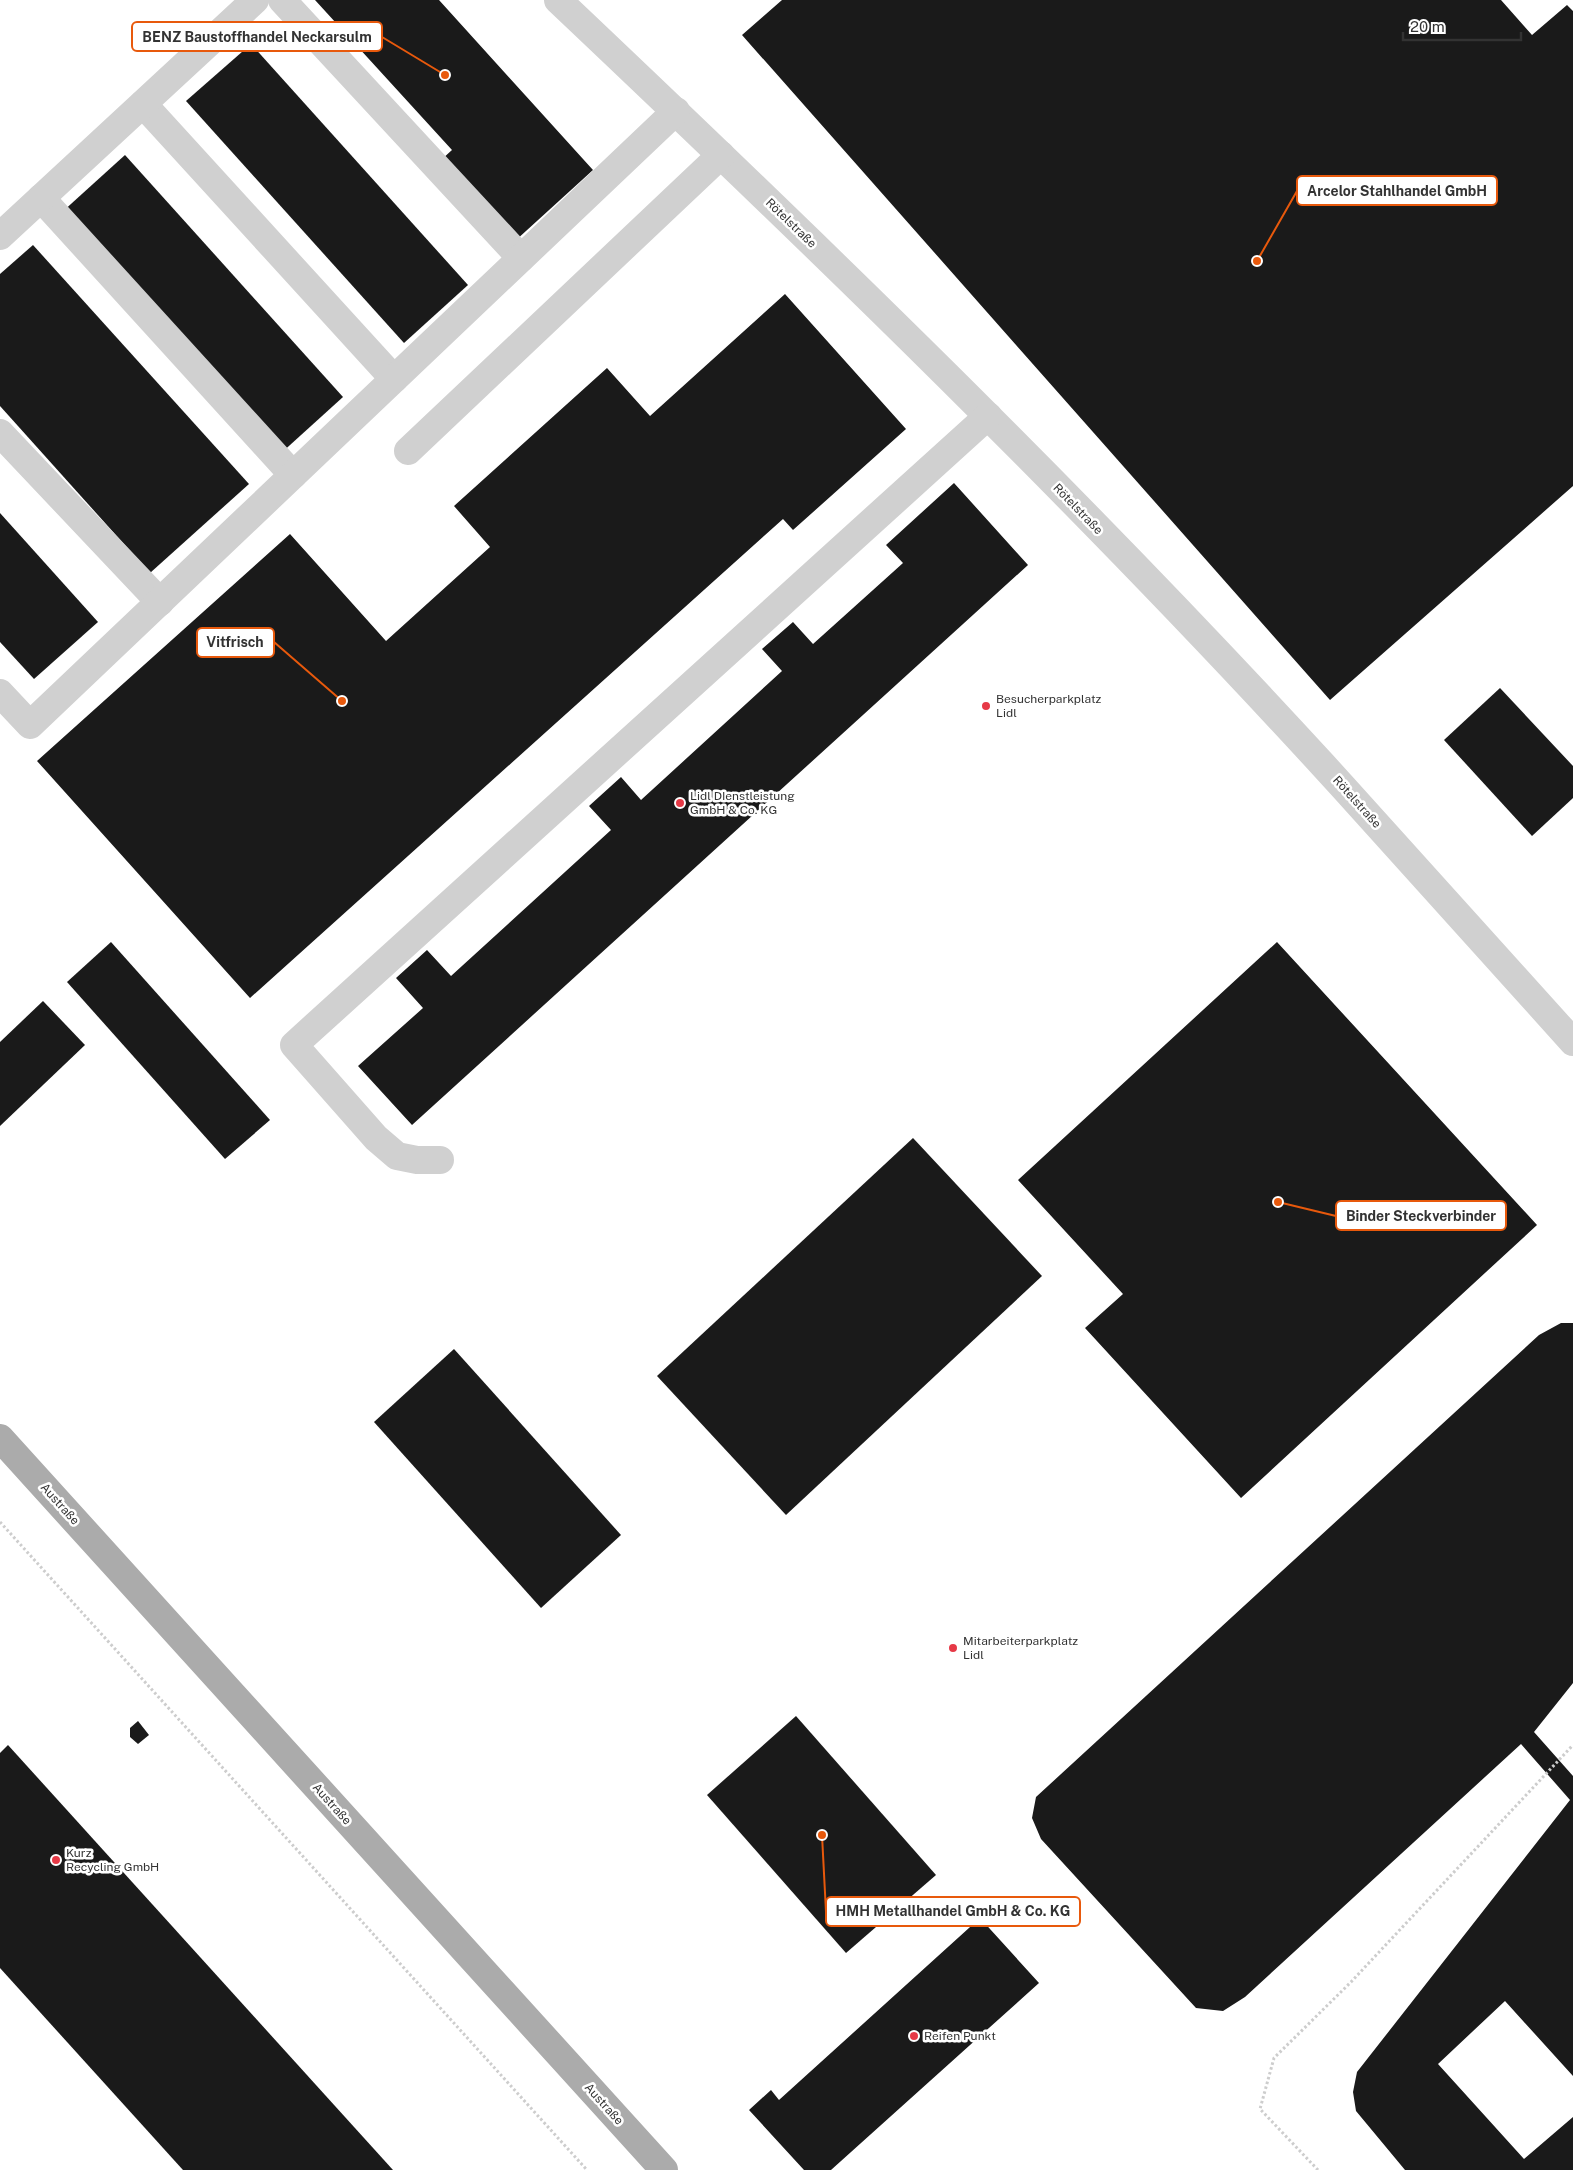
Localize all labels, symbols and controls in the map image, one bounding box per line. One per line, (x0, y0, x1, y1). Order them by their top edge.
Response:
scale bar (1403, 10, 1520, 42)
text: 20 m (1410, 18, 1445, 35)
callout: BENZ Baustoffhandel Neckarsulm (132, 22, 382, 51)
text: BENZ Baustoffhandel Neckarsulm (142, 29, 372, 45)
callout: Arcelor Stahlhandel GmbH (1297, 176, 1497, 205)
text: Arcelor Stahlhandel GmbH (1307, 183, 1487, 199)
street label: Rötelstraße (763, 195, 819, 251)
street label: Rötelstraße (1050, 481, 1106, 537)
callout: Vitfrisch (197, 628, 274, 657)
text: Vitfrisch (206, 634, 264, 650)
place label: Besucherparkplatz Lidl (996, 692, 1102, 720)
marker: Besucherparkplatz Lidl (980, 700, 992, 712)
street label: Rötelstraße (1330, 773, 1384, 831)
place label: Lidl DIenstleistung GmbH & Co. KG (690, 789, 795, 817)
marker: Lidl DIenstleistung GmbH & Co. KG (674, 797, 686, 809)
callout: Binder Steckverbinder (1336, 1201, 1506, 1230)
text: Binder Steckverbinder (1346, 1208, 1496, 1224)
street label: Austraße (38, 1480, 82, 1528)
place label: Mitarbeiterparkplatz Lidl (963, 1634, 1078, 1662)
marker: Mitarbeiterparkplatz Lidl (947, 1642, 959, 1654)
street label: Austraße (310, 1780, 354, 1828)
place label: Kurz Recycling GmbH (66, 1846, 159, 1874)
marker: Kurz Recycling GmbH (50, 1854, 62, 1866)
callout: HMH Metallhandel GmbH & Co. KG (826, 1897, 1080, 1926)
text: HMH Metallhandel GmbH & Co. KG (836, 1903, 1070, 1919)
place label: Reifen Punkt (924, 2029, 996, 2043)
marker: Reifen Punkt (908, 2030, 920, 2042)
street label: Austraße (582, 2080, 626, 2128)

